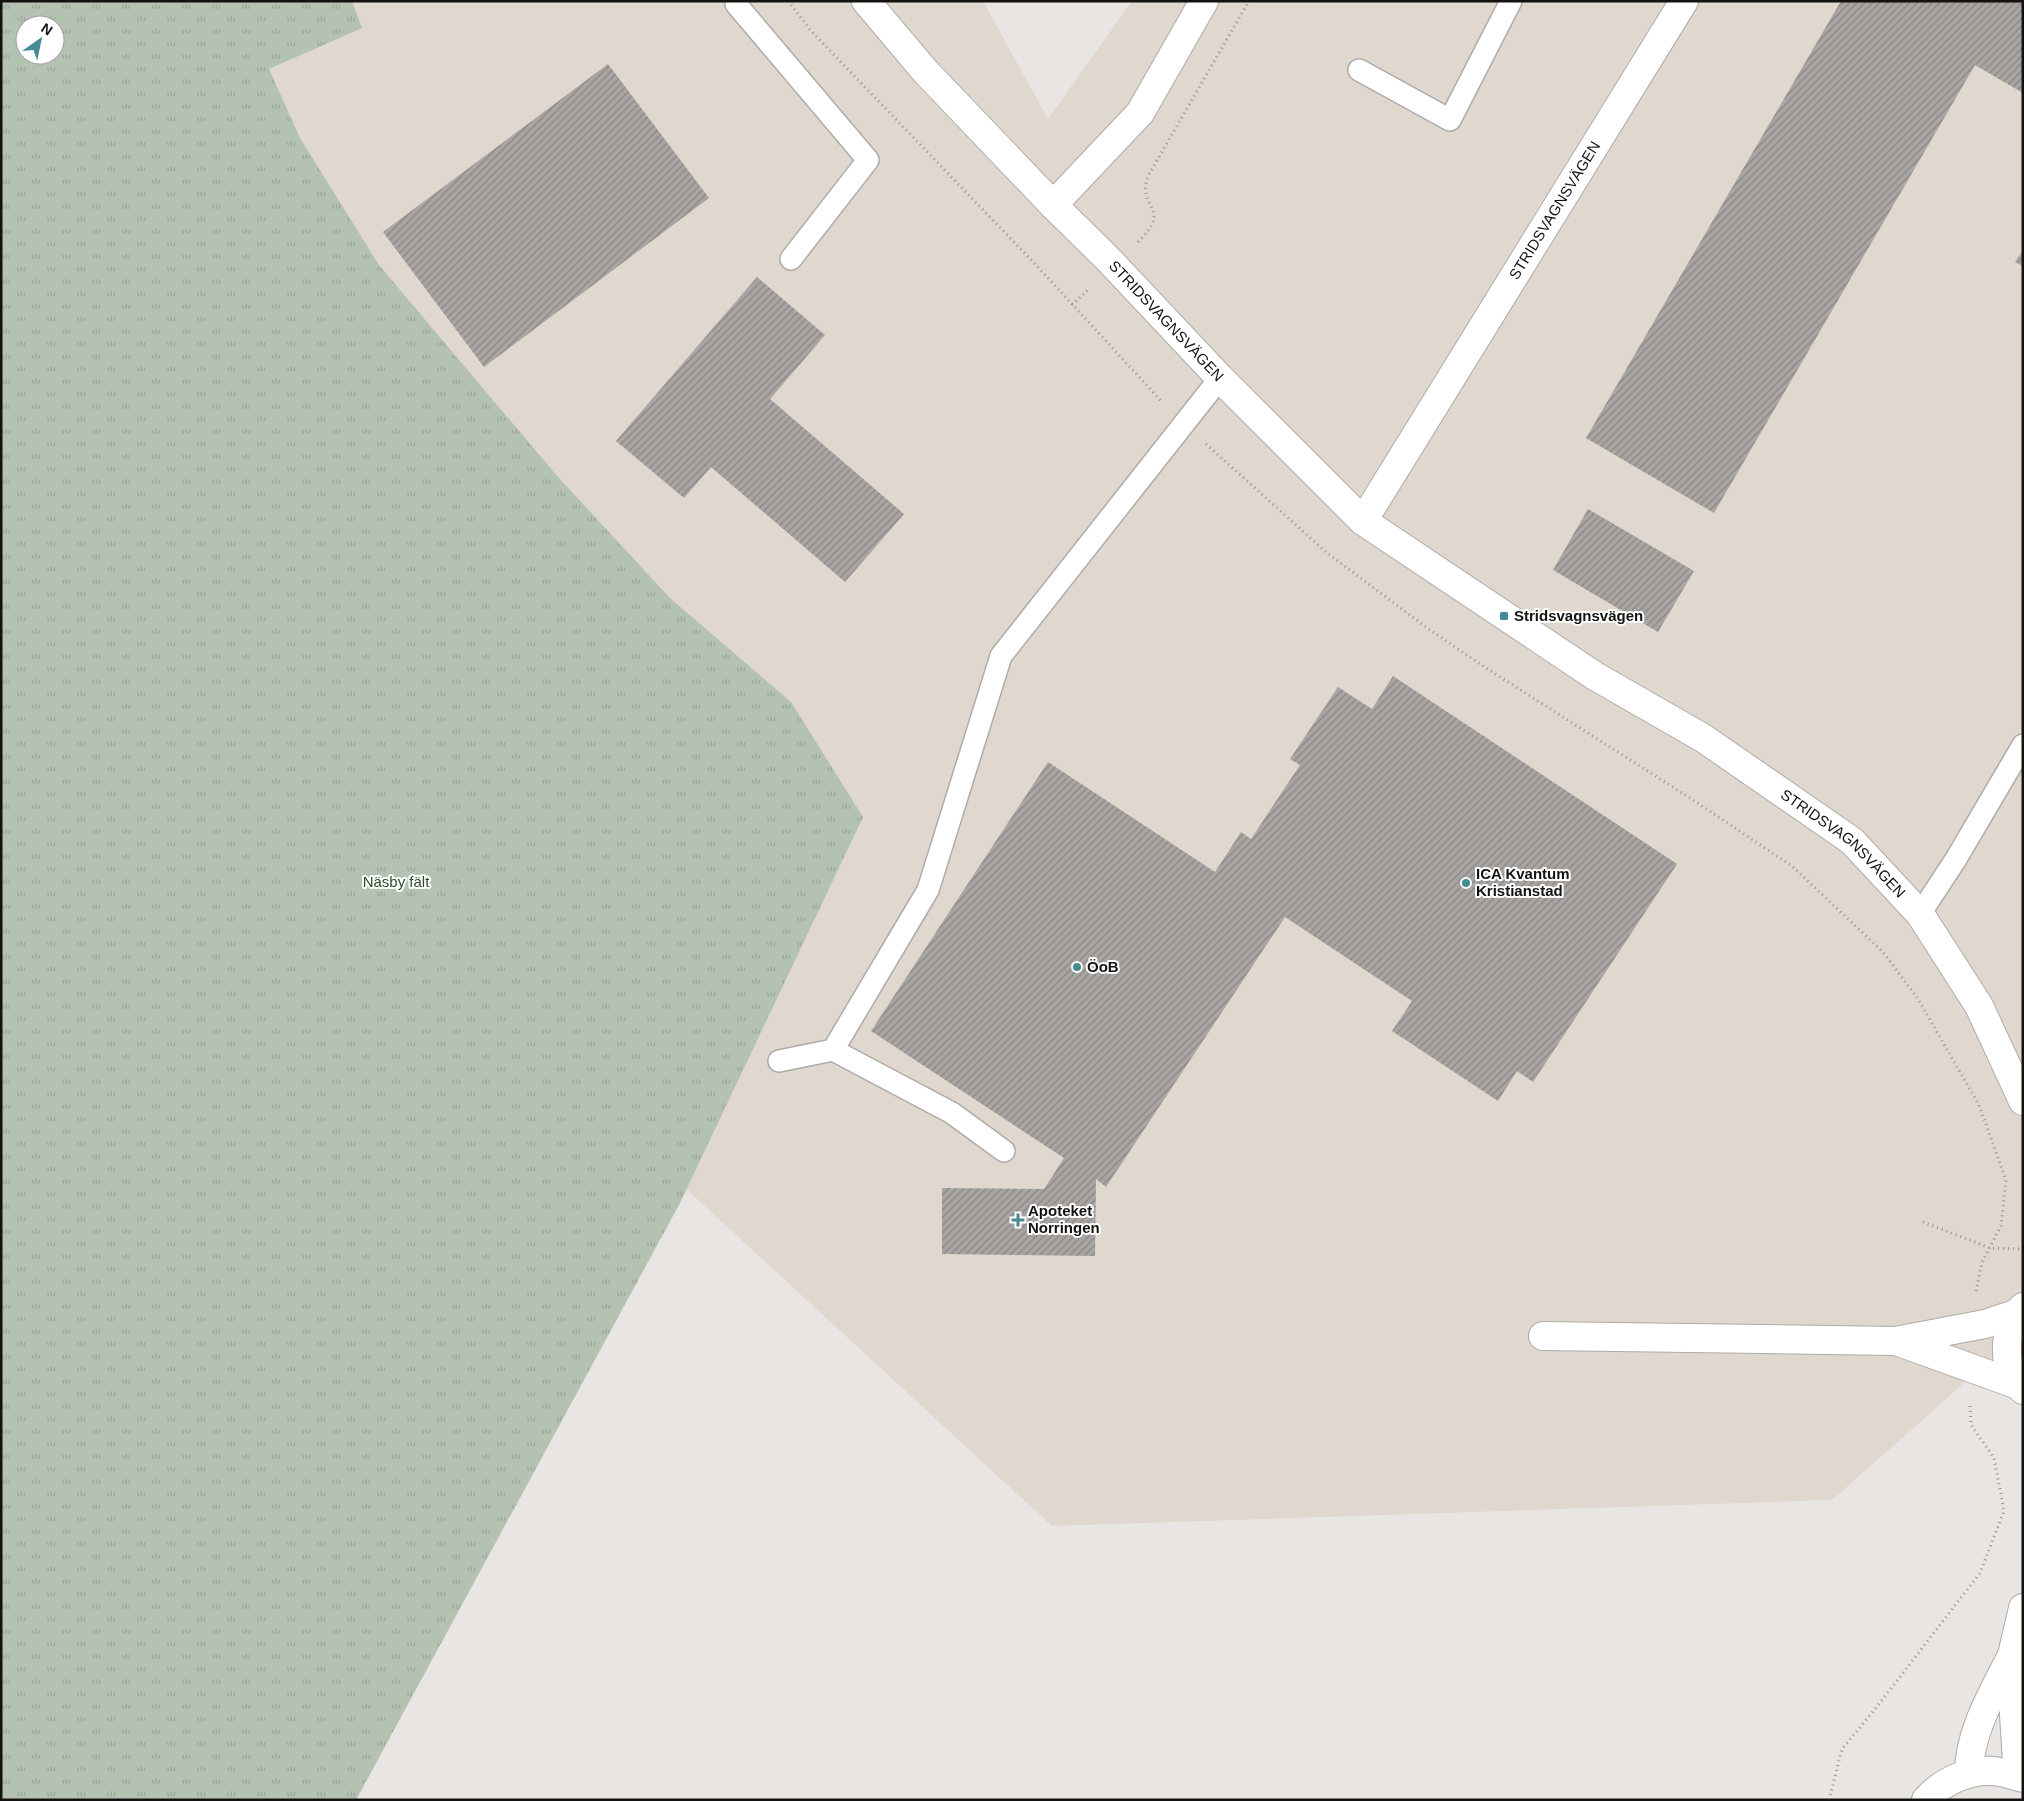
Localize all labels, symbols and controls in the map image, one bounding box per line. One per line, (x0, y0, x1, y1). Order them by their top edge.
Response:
north arrow (15, 15, 65, 65)
text: N (38, 20, 56, 39)
street label: STRIDSVAGNSVÄGEN (1505, 138, 1603, 282)
street label: STRIDSVAGNSVÄGEN (1106, 257, 1227, 384)
place label: Stridsvagnsvägen (1514, 607, 1643, 624)
marker: Stridsvagnsvägen (1498, 610, 1510, 622)
street label: STRIDSVAGNSVÄGEN (1778, 785, 1909, 901)
place label: ICA Kvantum Kristianstad (1476, 865, 1570, 899)
park label: Näsby fält (363, 873, 430, 890)
marker: ICA Kvantum Kristianstad (1460, 877, 1472, 889)
place label: ÖoB (1087, 958, 1119, 975)
marker: ÖoB (1071, 961, 1083, 973)
place label: Apoteket Norringen (1028, 1202, 1100, 1236)
marker: Apoteket Norringen (1012, 1214, 1024, 1226)

